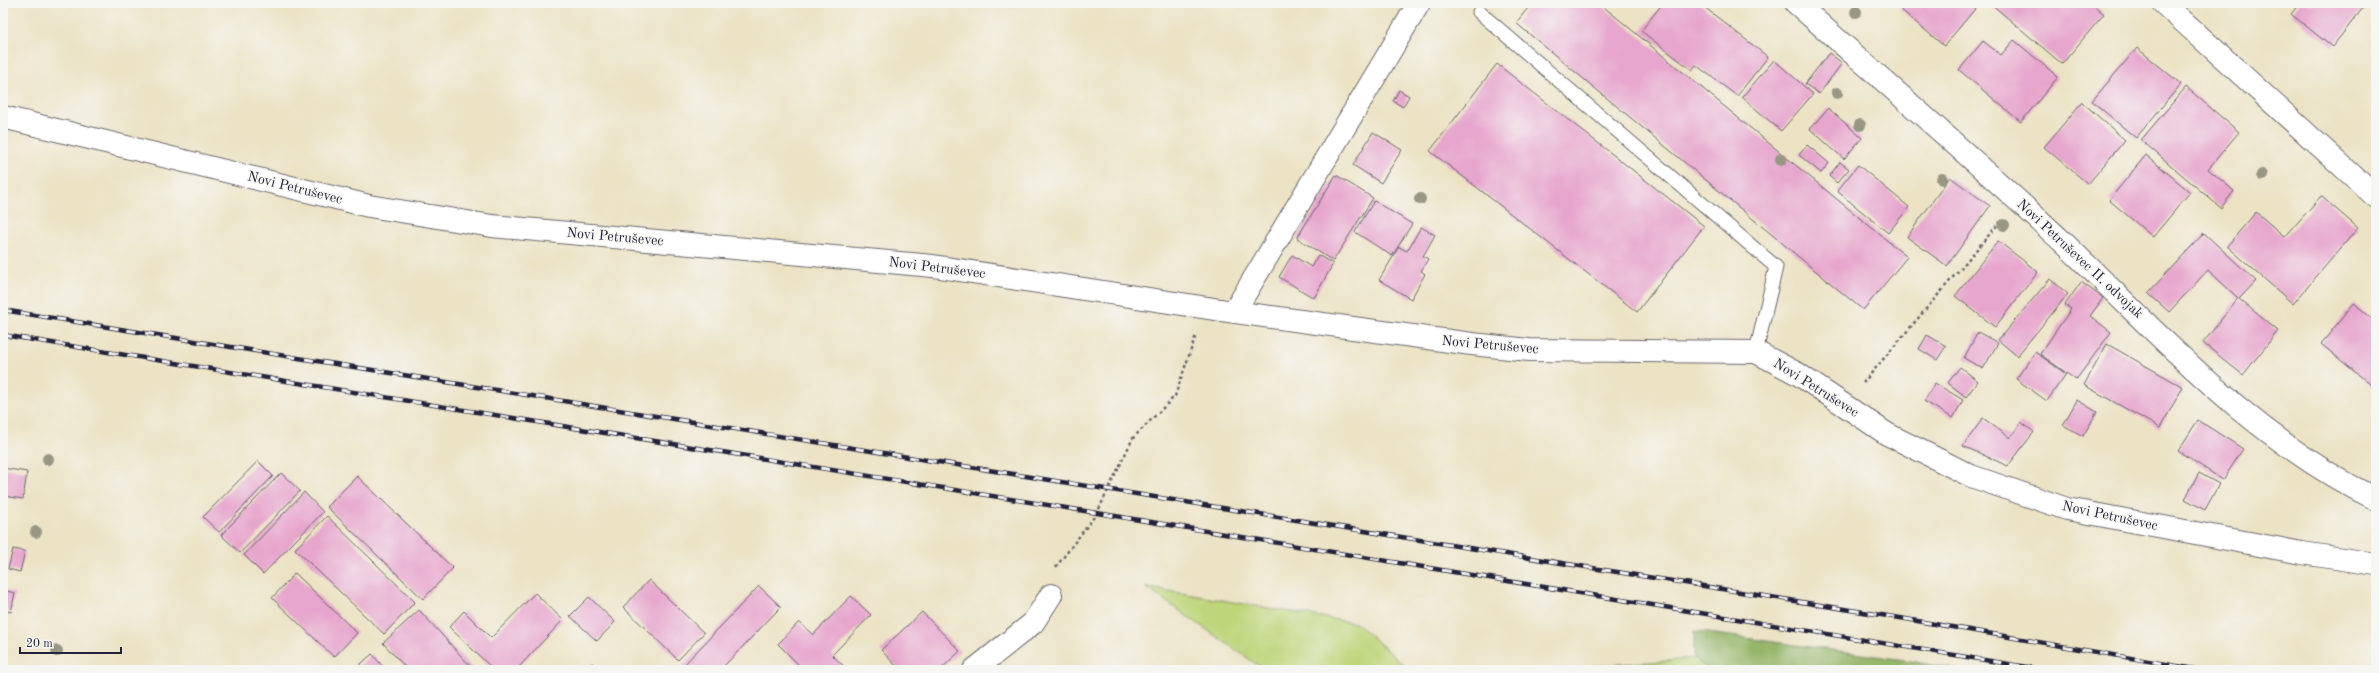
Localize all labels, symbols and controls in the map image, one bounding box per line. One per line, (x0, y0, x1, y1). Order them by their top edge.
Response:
street label: Novi Petruševec (246, 169, 344, 207)
street label: Novi Petruševec II. odvojak (2014, 197, 2146, 321)
street label: Novi Petruševec (566, 226, 664, 248)
street label: Novi Petruševec (888, 255, 986, 281)
street label: Novi Petruševec (1441, 334, 1539, 356)
street label: Novi Petruševec (1771, 356, 1861, 420)
street label: Novi Petruševec (2061, 499, 2159, 533)
scale bar (20, 629, 121, 655)
text: 20 m (26, 638, 53, 650)

